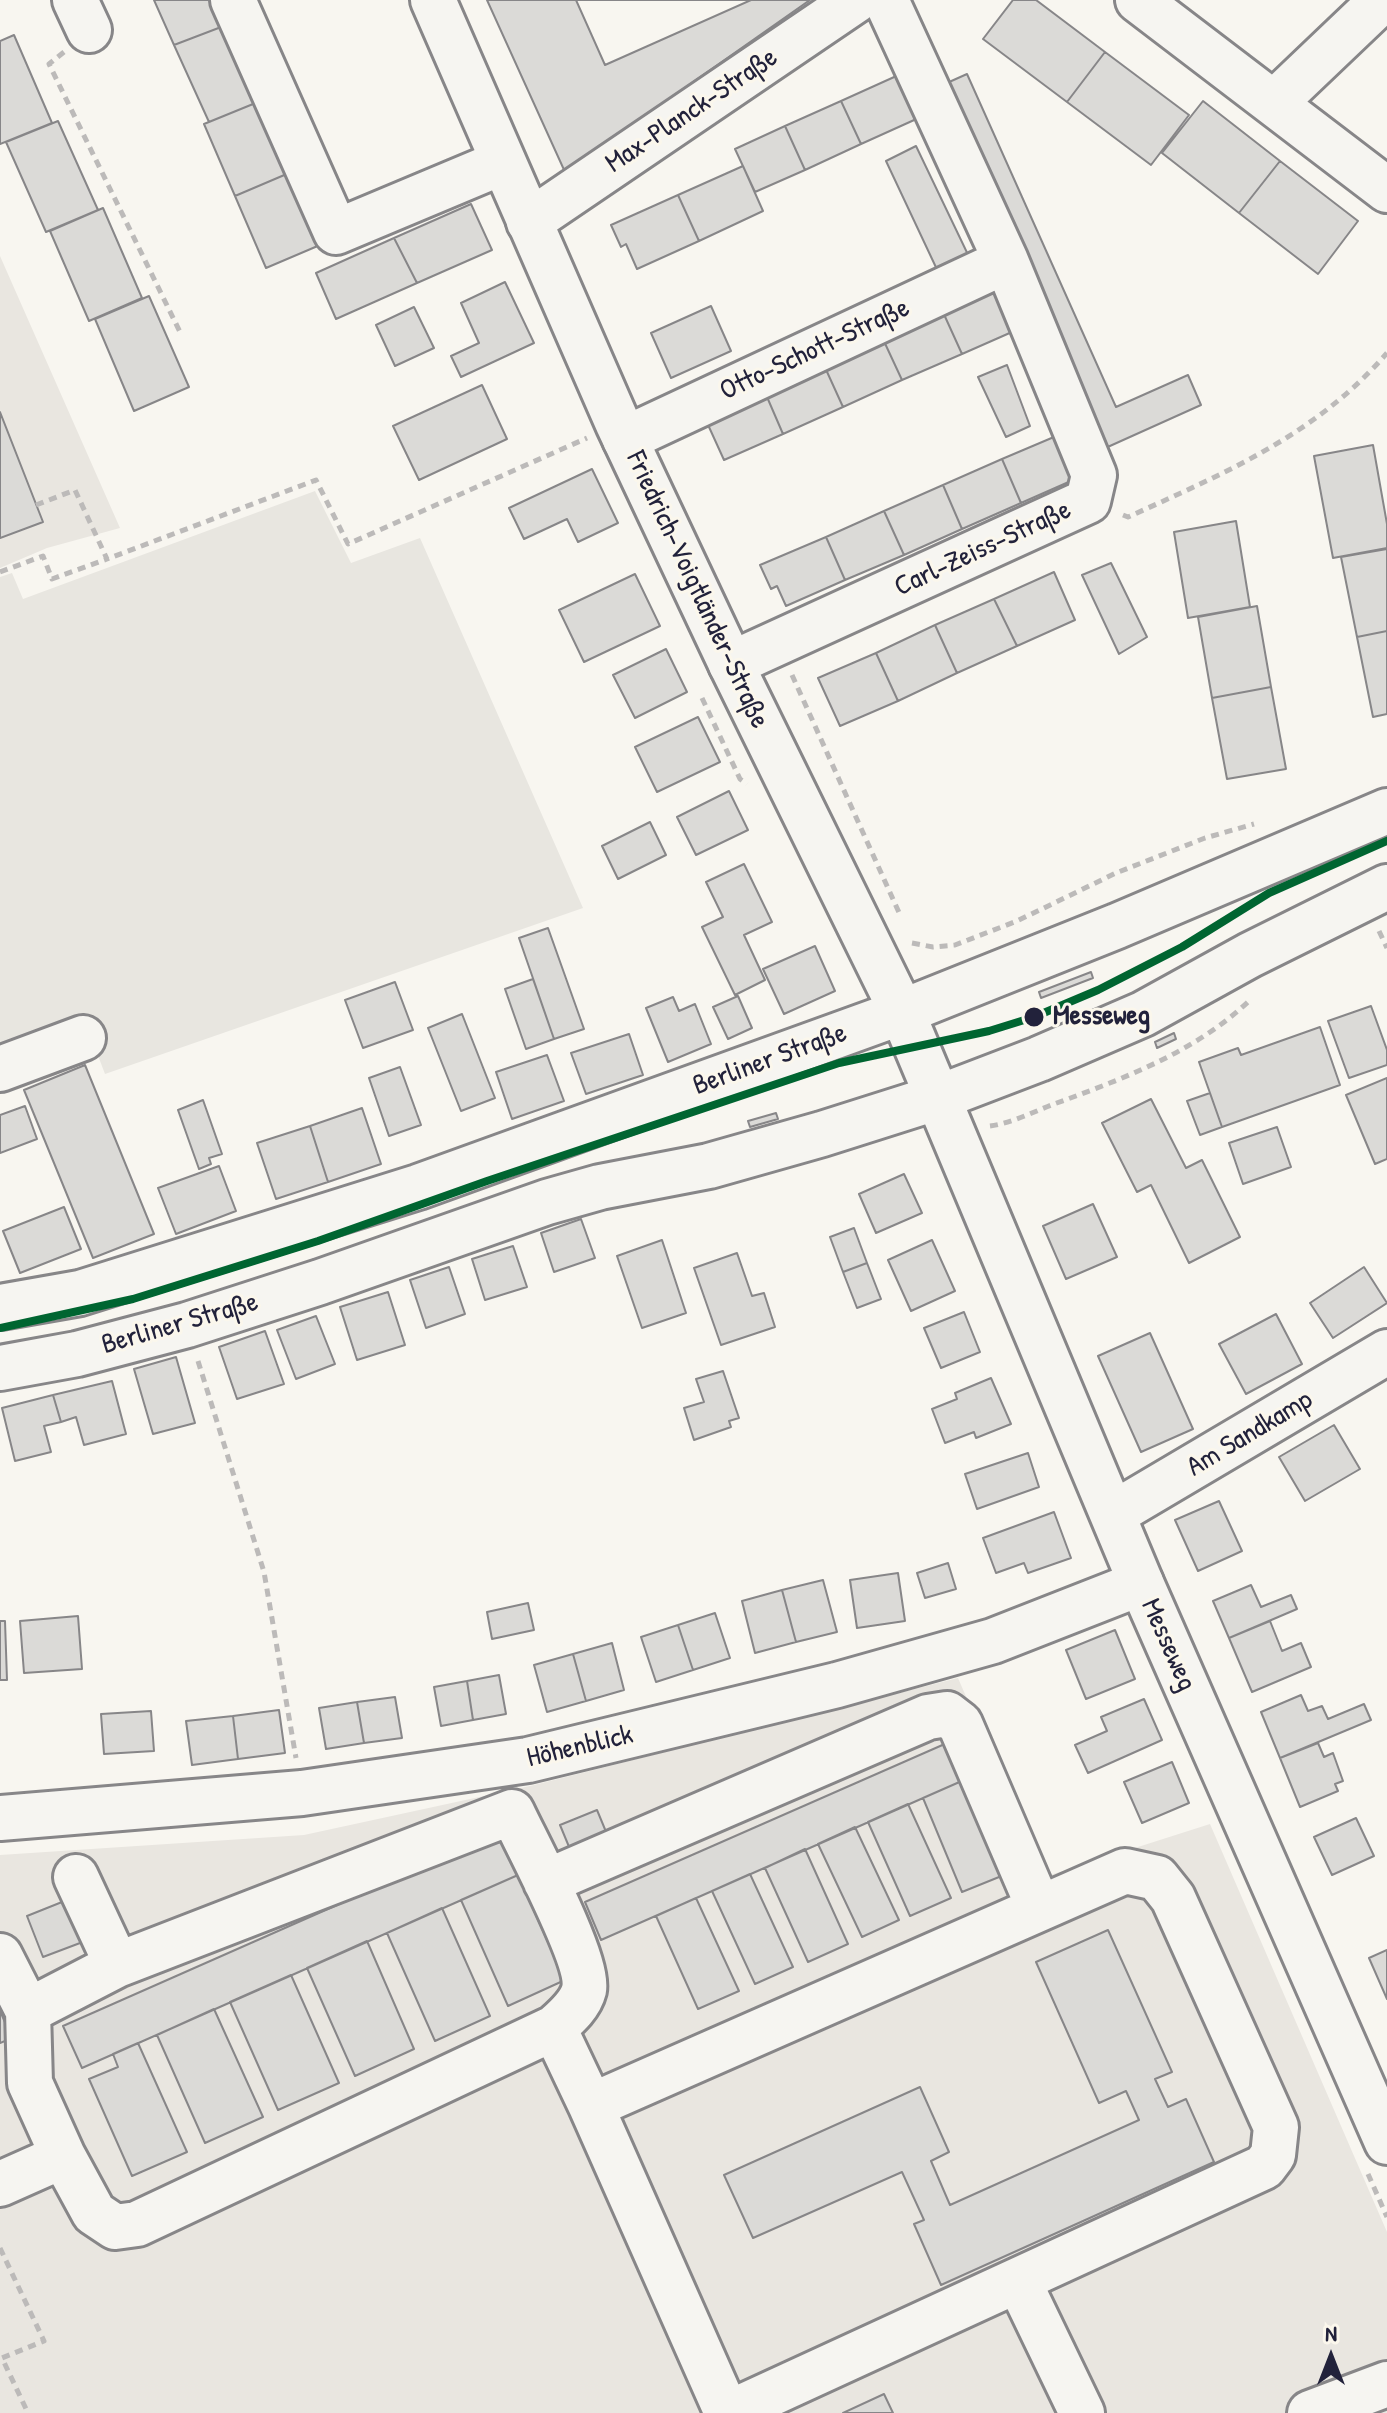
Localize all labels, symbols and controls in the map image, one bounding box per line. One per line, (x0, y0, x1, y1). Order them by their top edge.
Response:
street label: Max-Planck-Straße (600, 41, 784, 181)
street label: Otto-Schott-Straße (715, 291, 915, 409)
street label: Friedrich-Voigtländer-Straße (618, 446, 776, 734)
street label: Carl-Zeiss-Straße (890, 494, 1076, 604)
place label: Messeweg (1053, 1000, 1150, 1034)
marker: Messeweg (1022, 1005, 1046, 1029)
street label: Berliner Straße (689, 1017, 851, 1103)
street label: Berliner Straße (98, 1286, 262, 1362)
street label: Am Sandkamp (1181, 1384, 1319, 1484)
street label: Messeweg (1133, 1594, 1203, 1696)
street label: Höhenblick (524, 1719, 636, 1775)
north arrow (1291, 2317, 1371, 2397)
text: N (1325, 2318, 1337, 2348)

